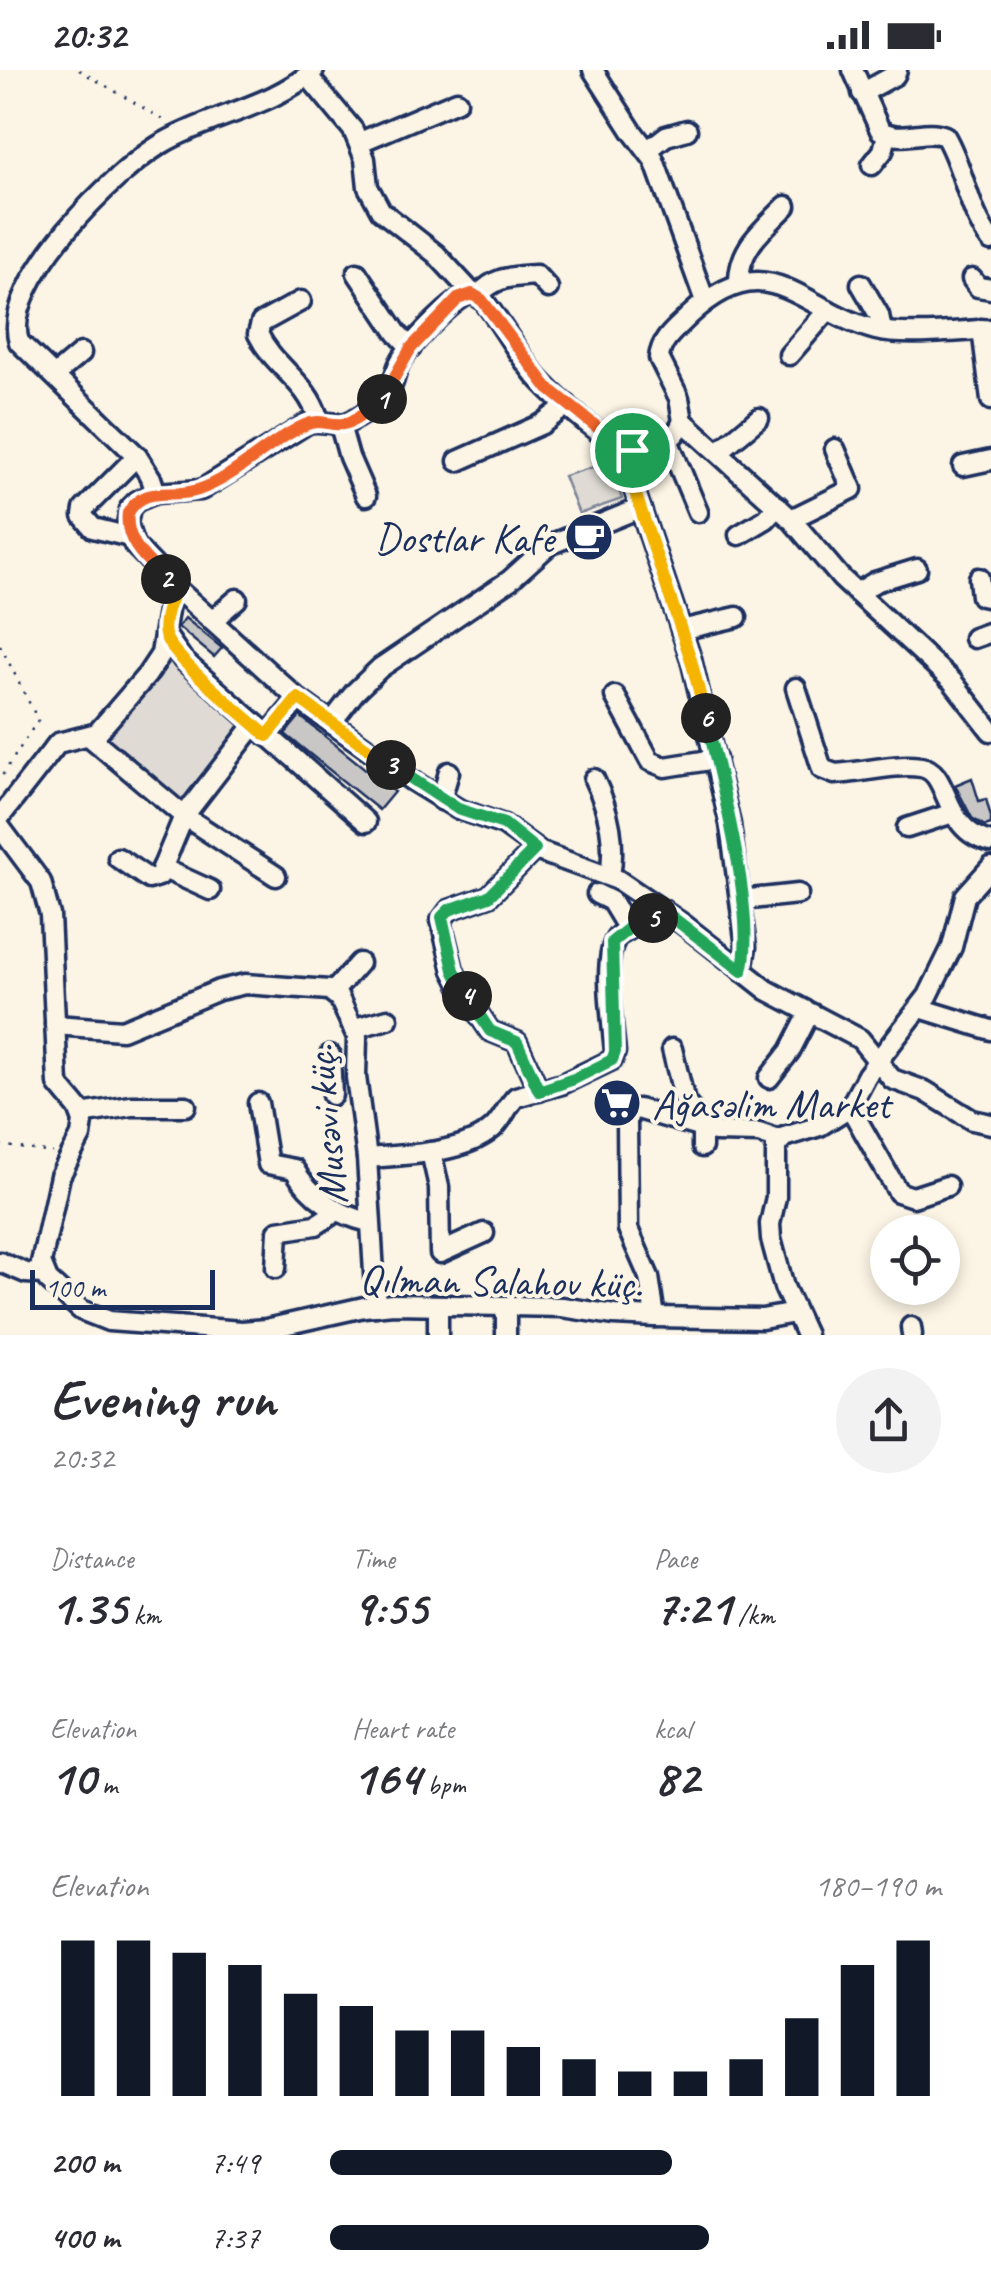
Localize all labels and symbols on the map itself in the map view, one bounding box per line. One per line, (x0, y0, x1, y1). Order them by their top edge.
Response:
pin: 1 (357, 374, 407, 424)
pin (590, 408, 675, 493)
cafe icon: Dostlar Kafe (563, 511, 615, 563)
place label: Dostlar Kafe (375, 512, 557, 565)
pin: 2 (141, 554, 191, 604)
pin: 6 (681, 693, 731, 743)
pin: 3 (366, 740, 416, 790)
pin: 5 (628, 893, 678, 943)
pin: 4 (442, 971, 492, 1021)
street label: Musəvi küç. (293, 1042, 360, 1207)
supermarket icon: Ağasəlim Market (591, 1077, 643, 1129)
place label: Ağasəlim Market (652, 1078, 894, 1131)
street label: Qılman Salahov küç. (359, 1253, 643, 1310)
scale bar (30, 1265, 215, 1310)

